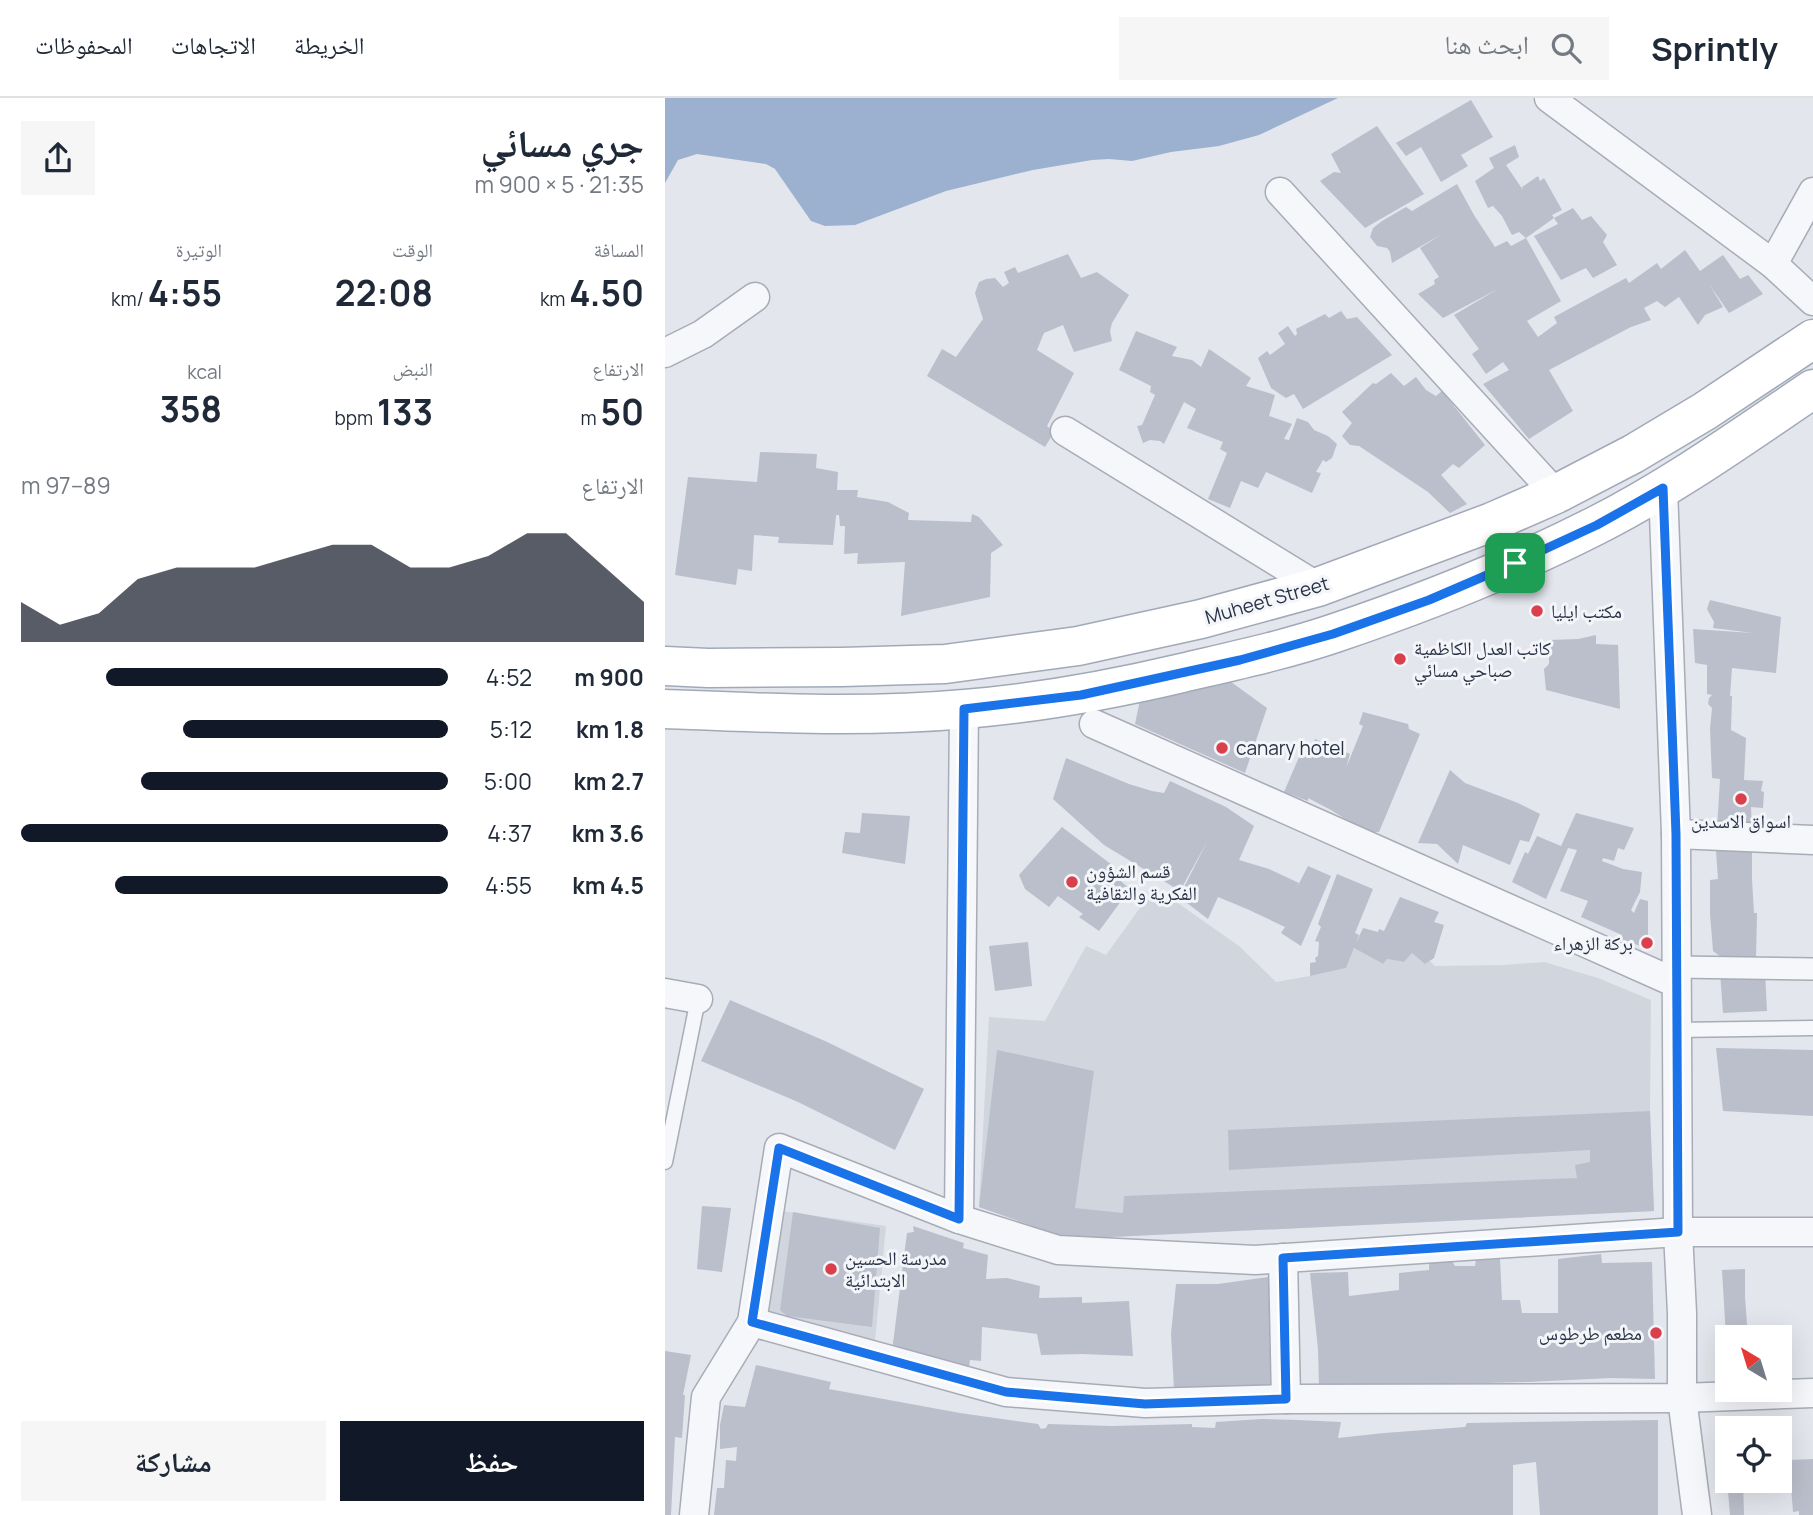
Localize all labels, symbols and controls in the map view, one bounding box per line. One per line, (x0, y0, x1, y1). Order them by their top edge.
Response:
search box (1119, 17, 1609, 80)
text: ابحث هنا (1444, 26, 1529, 62)
text: Sprintly (1651, 26, 1778, 71)
text: المحفوظات (35, 28, 133, 61)
text: الاتجاهات (171, 28, 256, 61)
text: الخريطة (294, 28, 365, 61)
icon: search (1547, 29, 1585, 67)
text: جري مسائي (480, 116, 644, 168)
button: share (21, 121, 95, 195)
text: 21:35 · 5 × 900 m (474, 168, 644, 200)
text: الوتيرة (176, 237, 222, 263)
text: الوقت (392, 237, 433, 263)
text: المسافة (594, 237, 644, 263)
text: 4:55 (148, 269, 222, 317)
text: 22:08 (335, 269, 433, 317)
text: 4.50 (569, 269, 644, 317)
text: /km (111, 286, 148, 312)
text: km (540, 286, 569, 312)
text: النبض (392, 356, 433, 382)
text: الارتفاع (592, 356, 644, 382)
text: kcal (187, 359, 222, 385)
text: 358 (160, 385, 222, 433)
text: 133 (377, 388, 433, 436)
text: 50 (600, 388, 644, 436)
text: bpm (335, 405, 377, 431)
text: m (581, 405, 600, 431)
text: 89–97 m (21, 469, 111, 501)
text: الارتفاع (581, 469, 644, 501)
pin (1485, 533, 1545, 593)
icon: arrive (1496, 544, 1534, 582)
street label: Muheet Street (1202, 570, 1332, 630)
place label: مكتب ايليا (1551, 598, 1622, 624)
marker: مكتب ايليا (1529, 603, 1545, 619)
place label: كاتب العدل الكاظمية صباحي مسائي (1414, 635, 1551, 686)
marker: كاتب العدل الكاظمية صباحي مسائي (1392, 651, 1408, 667)
text: 4:52 (486, 661, 532, 693)
text: 900 m (574, 661, 644, 693)
text: 5:12 (490, 713, 532, 745)
text: 1.8 km (576, 713, 644, 745)
place label: canary hotel (1236, 735, 1345, 761)
marker: canary hotel (1214, 740, 1230, 756)
text: 5:00 (484, 765, 532, 797)
text: 2.7 km (573, 765, 644, 797)
marker: اسواق الاسدين (1733, 791, 1749, 807)
place label: اسواق الاسدين (1691, 808, 1791, 834)
text: 4:37 (487, 817, 532, 849)
text: 3.6 km (572, 817, 644, 849)
place label: قسم الشؤون الفكرية والثقافية (1086, 858, 1197, 906)
text: 4:55 (485, 869, 532, 901)
text: 4.5 km (572, 869, 644, 901)
marker: قسم الشؤون الفكرية والثقافية (1064, 874, 1080, 890)
place label: بركة الزهراء (1553, 930, 1633, 956)
marker: بركة الزهراء (1639, 935, 1655, 951)
place label: مدرسة الحسين الابتدائية (845, 1245, 947, 1293)
marker: مدرسة الحسين الابتدائية (823, 1261, 839, 1277)
place label: مطعم طرطوس (1539, 1320, 1642, 1346)
marker: مطعم طرطوس (1648, 1325, 1664, 1341)
north arrow (1715, 1325, 1792, 1402)
map controls (1715, 1325, 1792, 1493)
button: locate (1715, 1416, 1792, 1493)
button: مشاركة (21, 1421, 326, 1501)
button: حفظ (340, 1421, 644, 1501)

